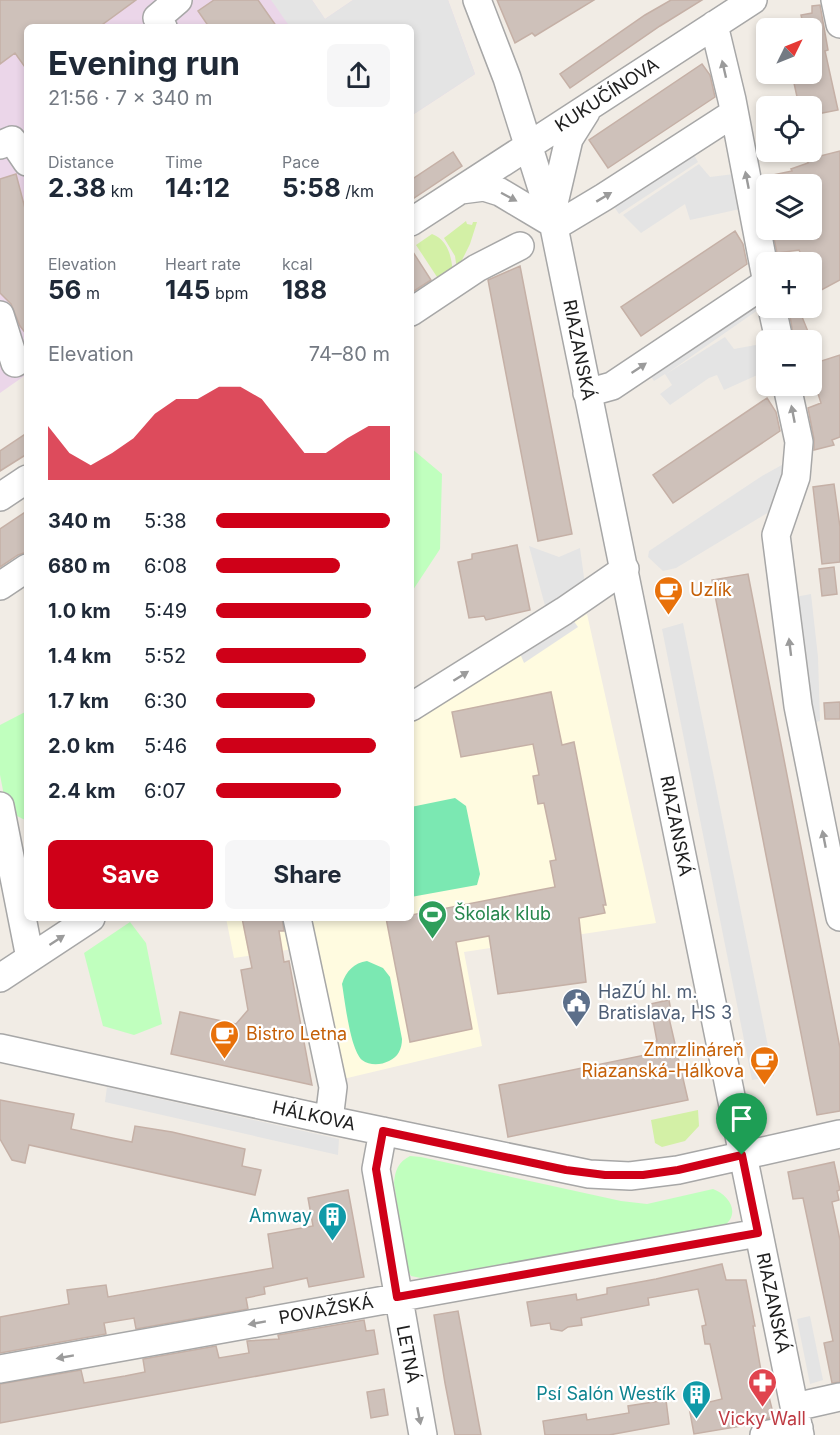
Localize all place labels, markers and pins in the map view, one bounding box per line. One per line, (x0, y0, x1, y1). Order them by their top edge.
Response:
cafe icon: Uzlík (653, 574, 685, 616)
place label: Uzlík (690, 579, 732, 600)
sports icon: Školak klub (417, 898, 449, 940)
place label: Školak klub (454, 902, 551, 924)
place label: HaZÚ hl. m. Bratislava, HS 3 (598, 980, 732, 1023)
public building icon: HaZÚ hl. m. Bratislava, HS 3 (561, 986, 593, 1028)
cafe icon: Bistro Letna (209, 1018, 241, 1060)
place label: Bistro Letna (246, 1023, 347, 1044)
place label: Zmrzlináreň Riazanská-Hálkova (582, 1039, 744, 1081)
cafe icon: Zmrzlináreň Riazanská-Hálkova (749, 1044, 781, 1086)
pin (716, 1093, 767, 1155)
building icon: Amway (317, 1200, 349, 1242)
place label: Amway (249, 1205, 312, 1226)
pharmacy icon: Vicky Wall (746, 1366, 778, 1408)
building icon: Psí Salón Westík (681, 1378, 713, 1420)
place label: Psí Salón Westík (536, 1383, 676, 1404)
place label: Vicky Wall (718, 1408, 806, 1429)

